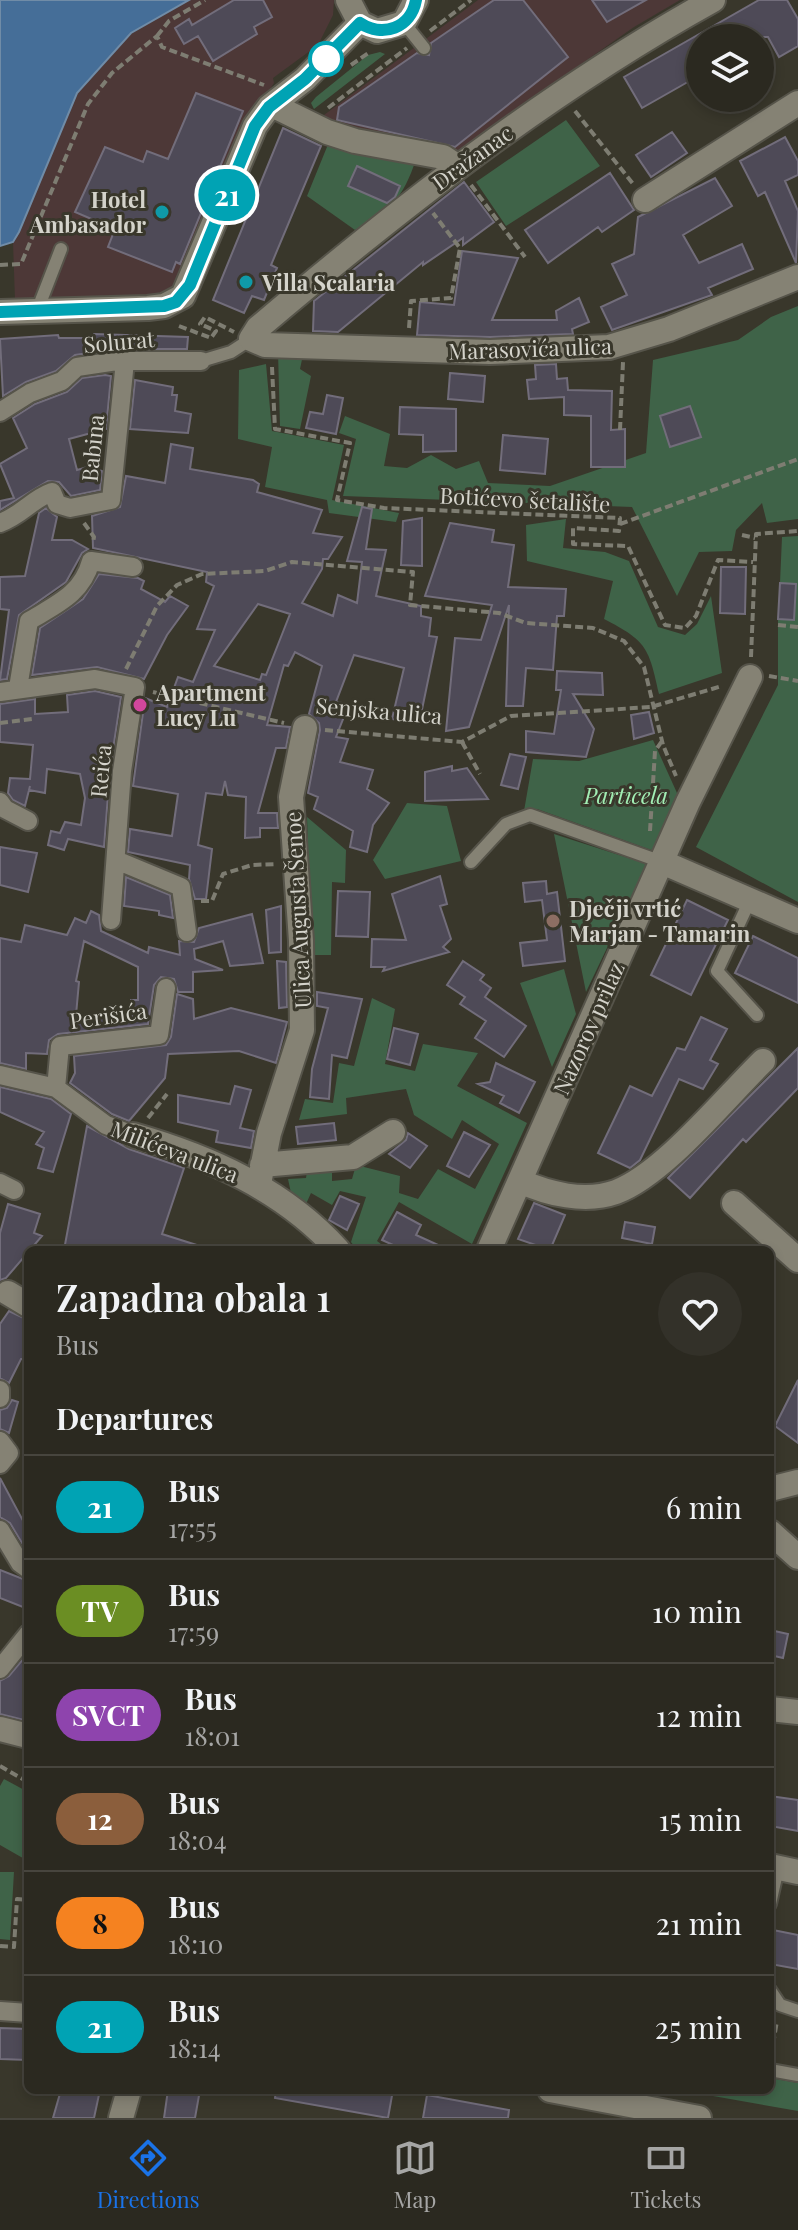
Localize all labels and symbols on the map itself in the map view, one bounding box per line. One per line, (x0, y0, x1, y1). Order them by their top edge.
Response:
unlabelled marker (309, 42, 343, 76)
street label: Dražanac (426, 118, 518, 196)
line badge: 21 (191, 169, 263, 221)
place label: Hotel Ambasador (29, 184, 147, 239)
marker: Hotel Ambasador (153, 203, 171, 221)
place label: Villa Scalaria (261, 267, 396, 297)
marker: Villa Scalaria (237, 273, 255, 291)
street label: Solurat (82, 323, 157, 359)
street label: Marasovića ulica (448, 330, 612, 366)
street label: Babina (74, 413, 110, 483)
street label: Botićevo šetalište (439, 480, 611, 518)
place label: Apartment Lucy Lu (155, 677, 266, 732)
street label: Senjska ulica (314, 690, 444, 730)
marker: Apartment Lucy Lu (131, 696, 149, 714)
street label: Reića (82, 743, 118, 799)
park label: Particela (583, 780, 668, 810)
street label: Ulica Augusta Šenoe (277, 811, 317, 1009)
place label: Dječji vrtić Marjan - Tamarin (569, 893, 751, 948)
marker: Dječji vrtić Marjan - Tamarin (544, 912, 562, 930)
street label: Nazorov prilaz (545, 957, 631, 1099)
street label: Perišića (67, 995, 149, 1035)
street label: Milićeva ulica (107, 1113, 243, 1189)

